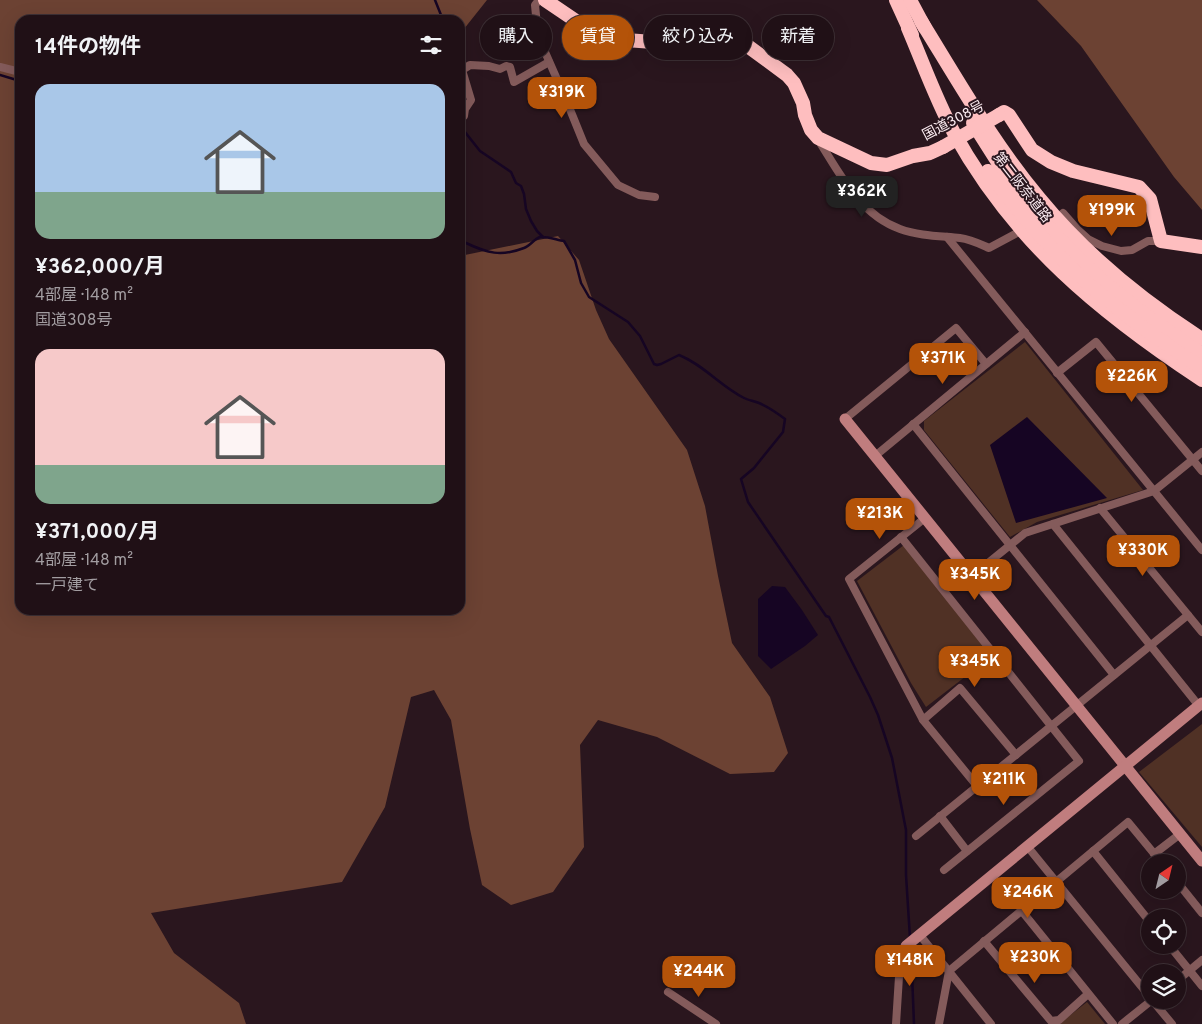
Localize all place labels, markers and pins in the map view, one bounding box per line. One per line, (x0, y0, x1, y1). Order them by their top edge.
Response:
pin: ¥319K (527, 76, 597, 119)
pin: ¥362K (827, 176, 897, 218)
pin: ¥199K (1077, 194, 1147, 237)
pin: ¥371K (908, 342, 978, 385)
pin: ¥226K (1097, 360, 1167, 403)
pin: ¥213K (845, 498, 915, 540)
pin: ¥330K (1108, 534, 1178, 577)
pin: ¥345K (940, 558, 1010, 601)
pin: ¥345K (940, 646, 1010, 688)
pin: ¥211K (969, 764, 1039, 806)
pin: ¥246K (993, 876, 1063, 919)
pin: ¥230K (1000, 942, 1070, 984)
pin: ¥148K (875, 944, 945, 987)
pin: ¥244K (664, 956, 734, 998)

